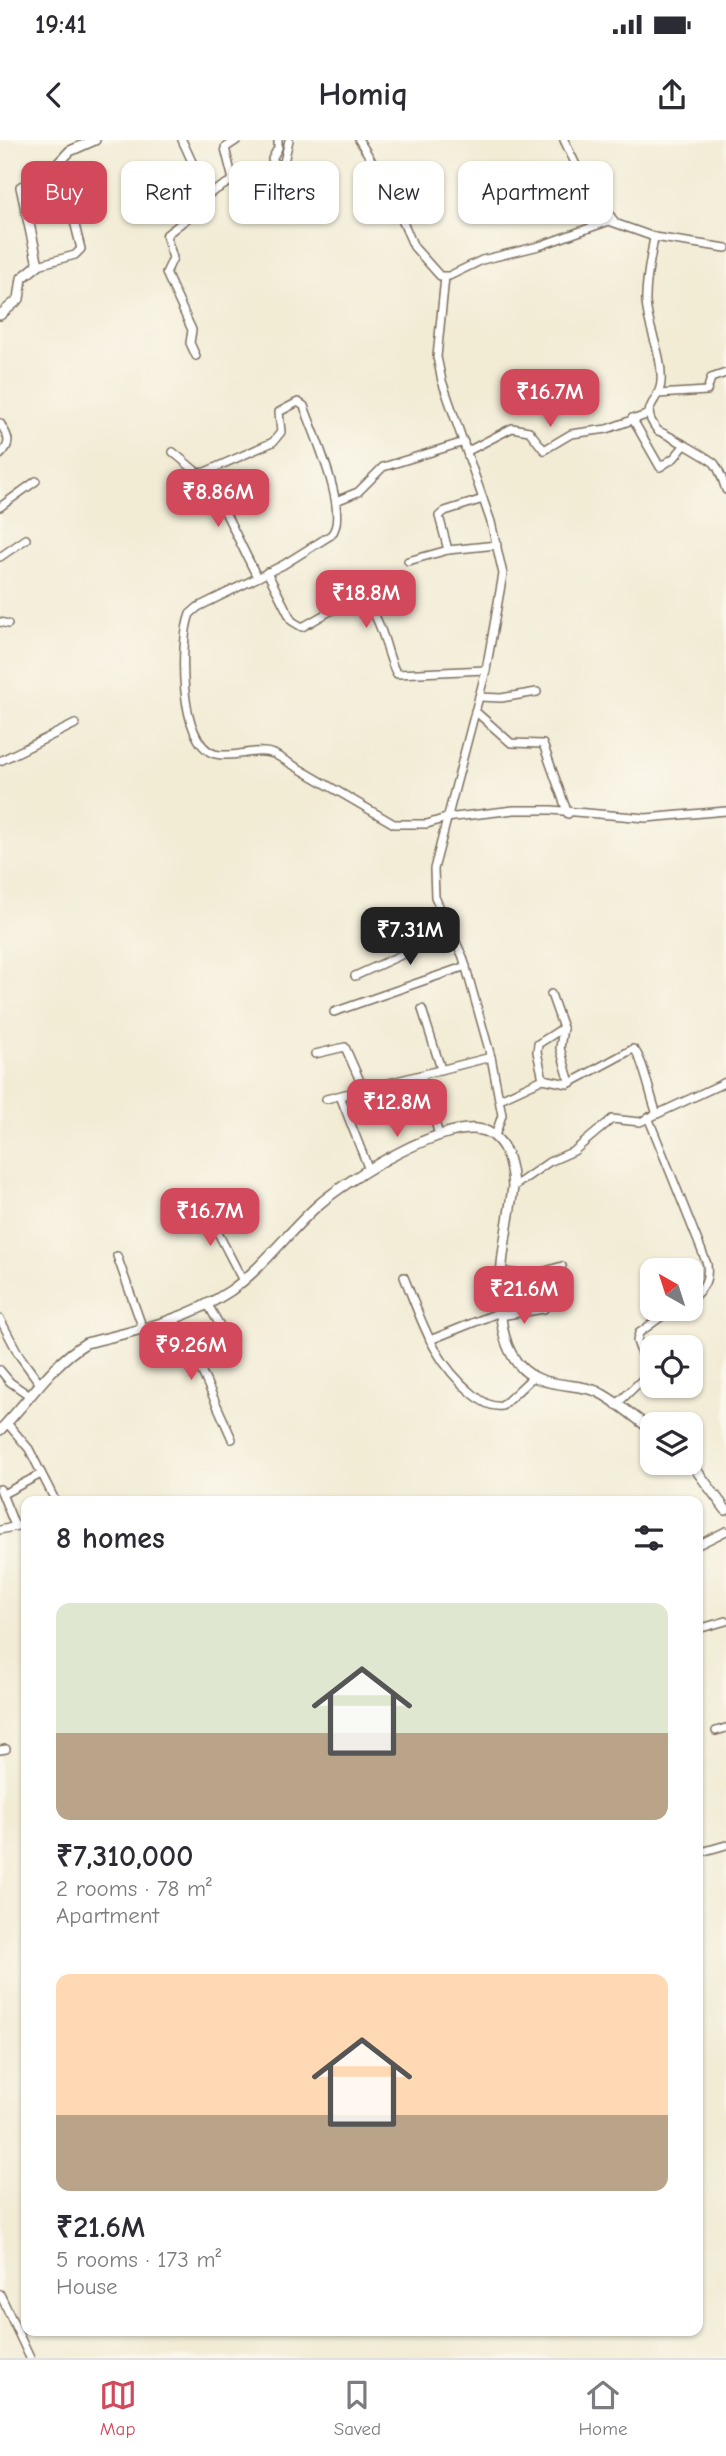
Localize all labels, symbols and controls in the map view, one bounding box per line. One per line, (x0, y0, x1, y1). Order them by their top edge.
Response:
text: 19:41 (35, 10, 87, 40)
icon: back (35, 76, 73, 114)
text: Homiq (319, 76, 408, 113)
icon: share (653, 76, 691, 114)
chip: Buy (21, 161, 107, 224)
chip: Rent (121, 161, 215, 224)
chip: Filters (229, 161, 339, 224)
chip: New (353, 161, 444, 224)
chip: Apartment (458, 161, 613, 224)
pin: ₹16.7M (493, 370, 607, 429)
text: ₹16.7M (516, 378, 584, 405)
pin: ₹8.86M (161, 470, 275, 529)
text: ₹8.86M (182, 478, 254, 505)
pin: ₹18.8M (309, 570, 423, 630)
text: ₹18.8M (332, 579, 400, 606)
pin: ₹7.31M (353, 908, 467, 967)
text: ₹7.31M (377, 916, 443, 943)
pin: ₹12.8M (340, 1080, 454, 1139)
text: ₹12.8M (363, 1088, 431, 1115)
pin: ₹16.7M (153, 1188, 267, 1248)
text: ₹16.7M (176, 1197, 244, 1224)
north arrow (640, 1258, 704, 1321)
map controls (640, 1258, 703, 1475)
pin: ₹21.6M (467, 1266, 581, 1326)
text: ₹21.6M (490, 1275, 558, 1302)
pin: ₹9.26M (134, 1322, 248, 1382)
text: ₹9.26M (155, 1331, 227, 1358)
button: locate (640, 1335, 703, 1398)
button: layers (640, 1412, 703, 1475)
icon: filters (630, 1519, 668, 1557)
text: 8 homes (56, 1521, 165, 1556)
icon: home (299, 1648, 425, 1774)
text: ₹7,310,000 (56, 1839, 193, 1874)
text: 2 rooms · 78 m² (56, 1875, 212, 1902)
text: Apartment (56, 1902, 159, 1929)
icon: home (299, 2019, 425, 2145)
text: ₹21.6M (56, 2210, 145, 2245)
text: 5 rooms · 173 m² (56, 2246, 221, 2273)
text: House (56, 2273, 118, 2300)
tab: Map (99, 2376, 137, 2440)
tab: Saved (334, 2376, 381, 2440)
tab: Home (578, 2376, 627, 2440)

